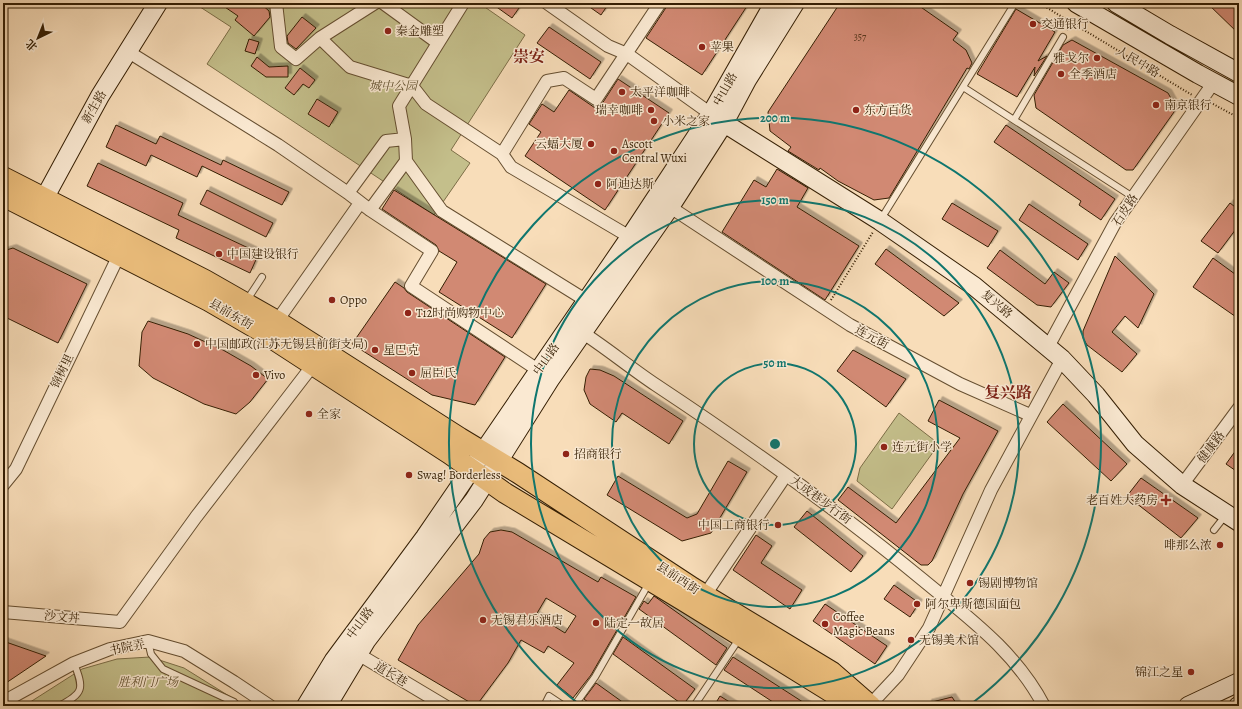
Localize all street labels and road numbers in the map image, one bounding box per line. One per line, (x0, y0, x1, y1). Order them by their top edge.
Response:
street label: 人民中路 (1113, 43, 1163, 81)
street label: 中山路 (709, 69, 741, 109)
street label: 新生路 (78, 87, 110, 127)
street label: 石皮路 (1108, 191, 1142, 229)
street label: 复兴路 (978, 286, 1016, 322)
street label: 县前东街 (206, 295, 257, 333)
street label: 连元街 (852, 321, 893, 353)
street label: 中山路 (529, 340, 563, 378)
street label: 锦树里 (47, 351, 77, 391)
street label: 健康路 (1194, 428, 1228, 466)
street label: 大成巷步行街 (787, 472, 856, 528)
street label: 县前西街 (654, 558, 703, 598)
street label: 中山路 (343, 604, 377, 642)
street label: 沙文丼 (43, 607, 81, 627)
street label: 书院弄 (108, 635, 146, 659)
street label: 道长巷 (371, 658, 411, 690)

